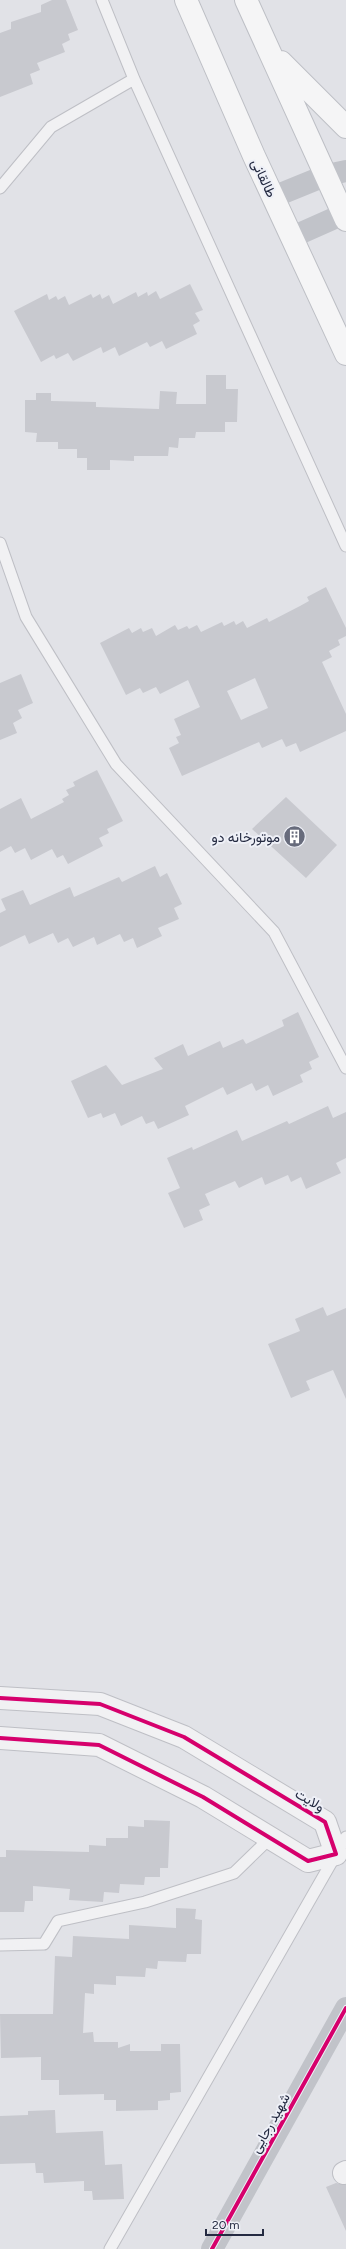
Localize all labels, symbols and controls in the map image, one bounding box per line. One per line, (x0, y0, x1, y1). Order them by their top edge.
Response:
street label: طالقانی (247, 156, 280, 200)
building icon: موتورخانه دو (282, 824, 308, 850)
place label: موتورخانه دو (211, 829, 280, 846)
street label: ولایت (292, 1785, 328, 1816)
street label: شهید رجایی (247, 2090, 294, 2156)
scale bar (206, 2211, 263, 2237)
text: 20 m (212, 2218, 240, 2232)

